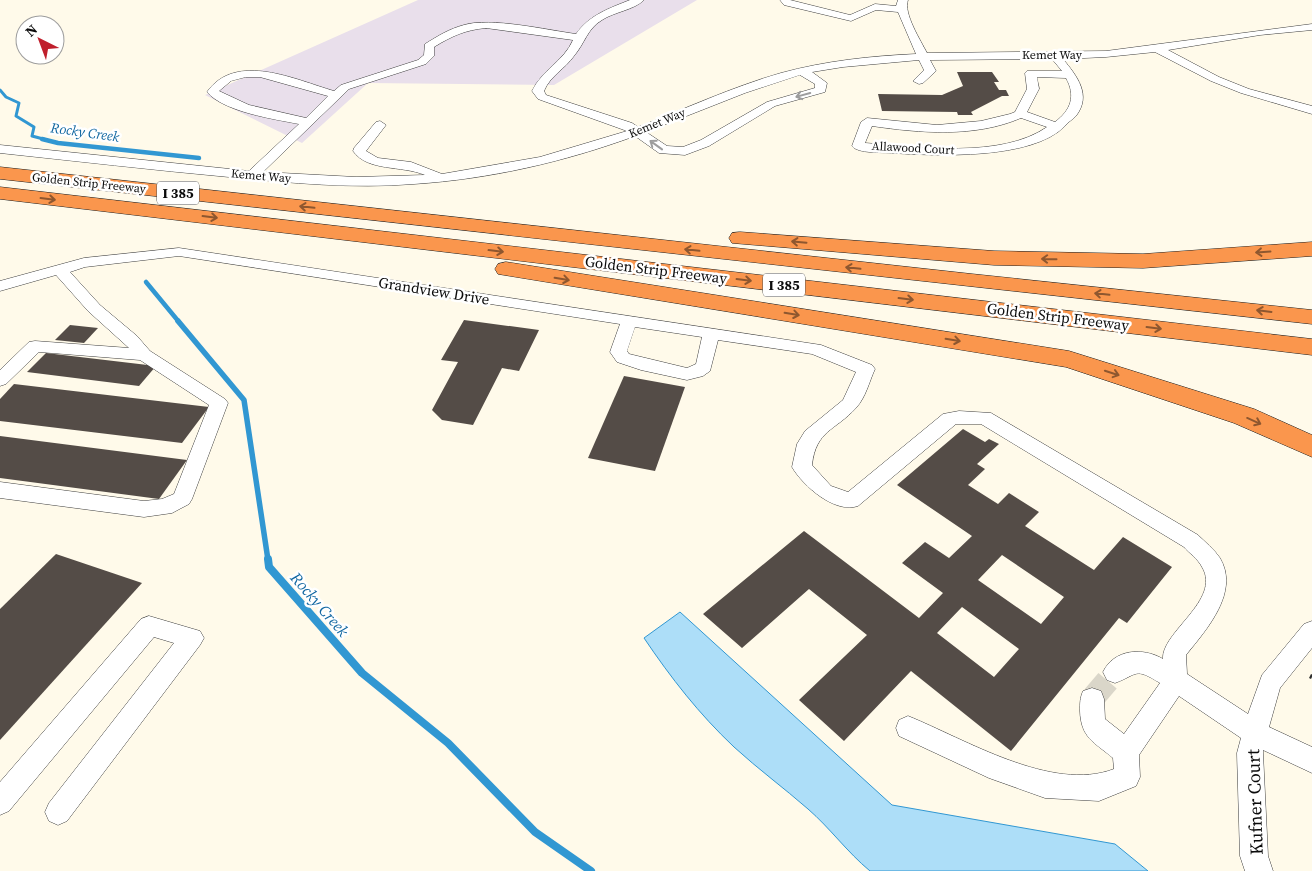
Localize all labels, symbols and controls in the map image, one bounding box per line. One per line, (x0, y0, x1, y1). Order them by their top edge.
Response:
north arrow (15, 15, 65, 65)
text: N (21, 19, 42, 41)
street label: Kemet Way (1022, 47, 1083, 63)
one-way arrow (795, 91, 811, 100)
street label: Kemet Way (626, 104, 689, 142)
water label: Rocky Creek (48, 117, 121, 147)
street label: Allawood Court (871, 138, 955, 158)
one-way arrow (649, 139, 663, 150)
street label: Kemet Way (230, 165, 292, 187)
street label: Golden Strip Freeway (31, 169, 148, 197)
road number: I 385 (157, 182, 199, 204)
one-way arrow (40, 194, 56, 204)
one-way arrow (299, 202, 315, 212)
one-way arrow (202, 212, 218, 222)
one-way arrow (792, 237, 808, 247)
one-way arrow (684, 245, 700, 255)
one-way arrow (488, 246, 504, 256)
one-way arrow (1256, 248, 1272, 257)
street label: Golden Strip Freeway (584, 250, 729, 289)
one-way arrow (1041, 254, 1057, 264)
one-way arrow (846, 263, 862, 273)
street label: Grandview Drive (377, 271, 491, 310)
road number: I 385 (763, 274, 805, 296)
one-way arrow (554, 275, 570, 285)
one-way arrow (736, 275, 752, 285)
one-way arrow (1094, 289, 1110, 299)
one-way arrow (897, 294, 913, 304)
street label: Golden Strip Freeway (986, 297, 1131, 336)
one-way arrow (1256, 306, 1272, 316)
one-way arrow (784, 310, 800, 320)
one-way arrow (1146, 323, 1162, 333)
one-way arrow (944, 335, 960, 345)
one-way arrow (1103, 368, 1119, 378)
one-way arrow (1246, 417, 1261, 427)
water label: Rocky Creek (285, 566, 355, 641)
street label: Kufner Court (1240, 749, 1269, 855)

